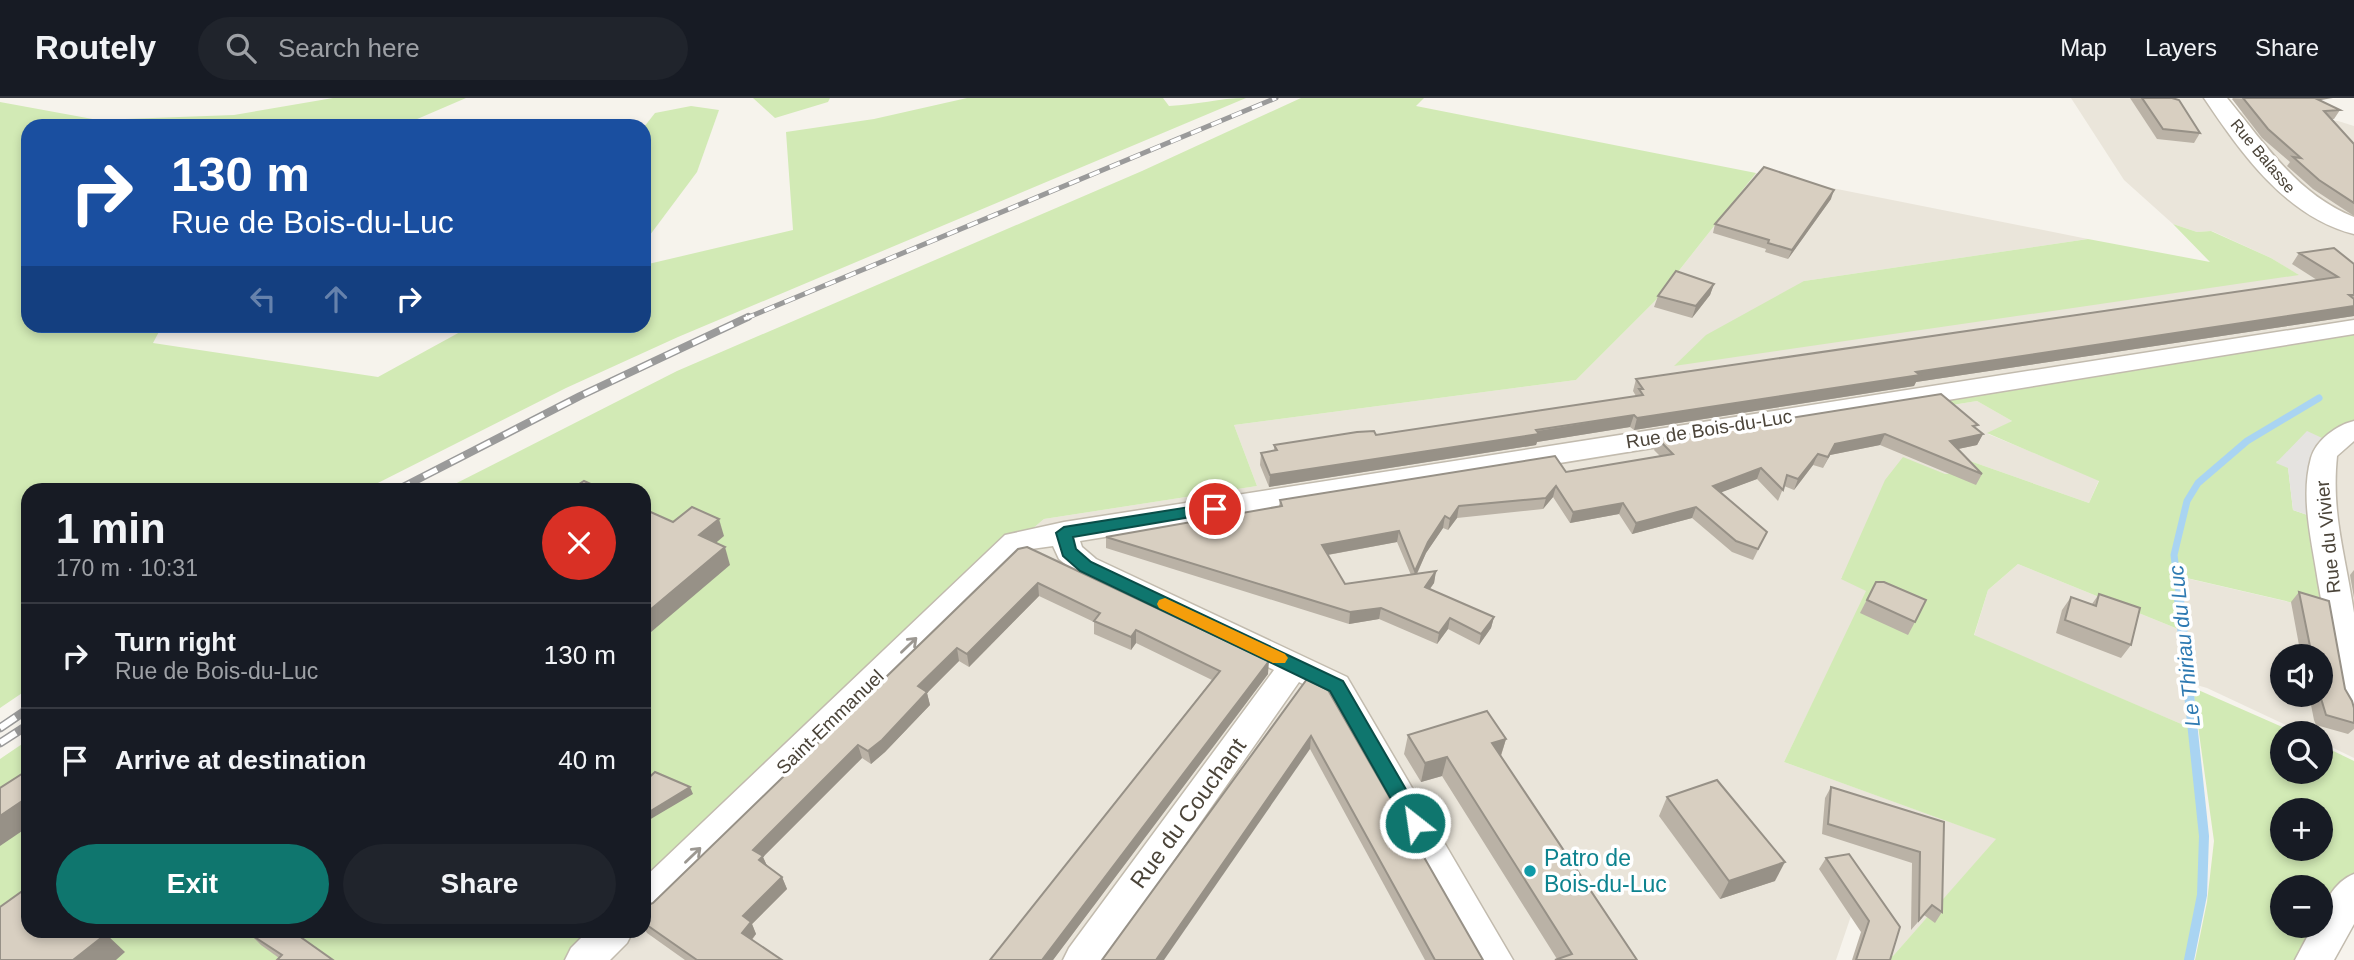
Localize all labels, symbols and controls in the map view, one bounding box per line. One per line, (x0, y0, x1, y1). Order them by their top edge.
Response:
search box (198, 17, 688, 80)
text: Routely (35, 29, 156, 66)
icon: search (222, 29, 260, 67)
text: Search here (278, 33, 420, 63)
text: Map (2060, 34, 2107, 61)
text: Layers (2145, 34, 2217, 61)
text: Share (2255, 34, 2319, 61)
street label: Rue Balasse (2227, 116, 2299, 196)
icon: right (56, 147, 147, 238)
text: 130 m (171, 147, 310, 201)
text: Rue de Bois-du-Luc (171, 204, 454, 240)
icon: left (244, 280, 282, 318)
icon: ahead (317, 280, 355, 318)
icon: right (390, 280, 428, 318)
street label: Rue de Bois-du-Luc (1624, 405, 1794, 453)
pin (1185, 479, 1245, 539)
street label: Rue du Vivier (2312, 479, 2344, 595)
icon: arrive (1196, 490, 1234, 528)
text: 1 min (56, 505, 166, 552)
button: close (542, 506, 616, 580)
text: 170 m · 10:31 (56, 555, 198, 581)
water label: Le Thiriau du Luc (2164, 564, 2204, 728)
text: Turn right (115, 627, 236, 657)
one-way arrow (900, 636, 917, 653)
icon: right (56, 637, 94, 675)
text: 130 m (544, 640, 616, 670)
map controls (2270, 644, 2333, 938)
button: sound (2270, 644, 2333, 707)
text: Rue de Bois-du-Luc (115, 658, 318, 684)
street label: Saint-Emmanuel (772, 666, 888, 778)
button: search (2270, 721, 2333, 784)
street label: Rue du Couchant (1125, 732, 1251, 893)
icon: arrive (56, 742, 94, 780)
text: Arrive at destination (115, 745, 366, 775)
text: 40 m (558, 745, 616, 775)
position arrow (1378, 786, 1452, 860)
button: + (2270, 798, 2333, 861)
button: Exit (56, 844, 329, 924)
button: Share (343, 844, 616, 924)
place label: Patro de Bois-du-Luc (1544, 845, 1667, 897)
one-way arrow (684, 846, 701, 863)
marker: Patro de Bois-du-Luc (1522, 863, 1538, 879)
button: − (2270, 875, 2333, 938)

